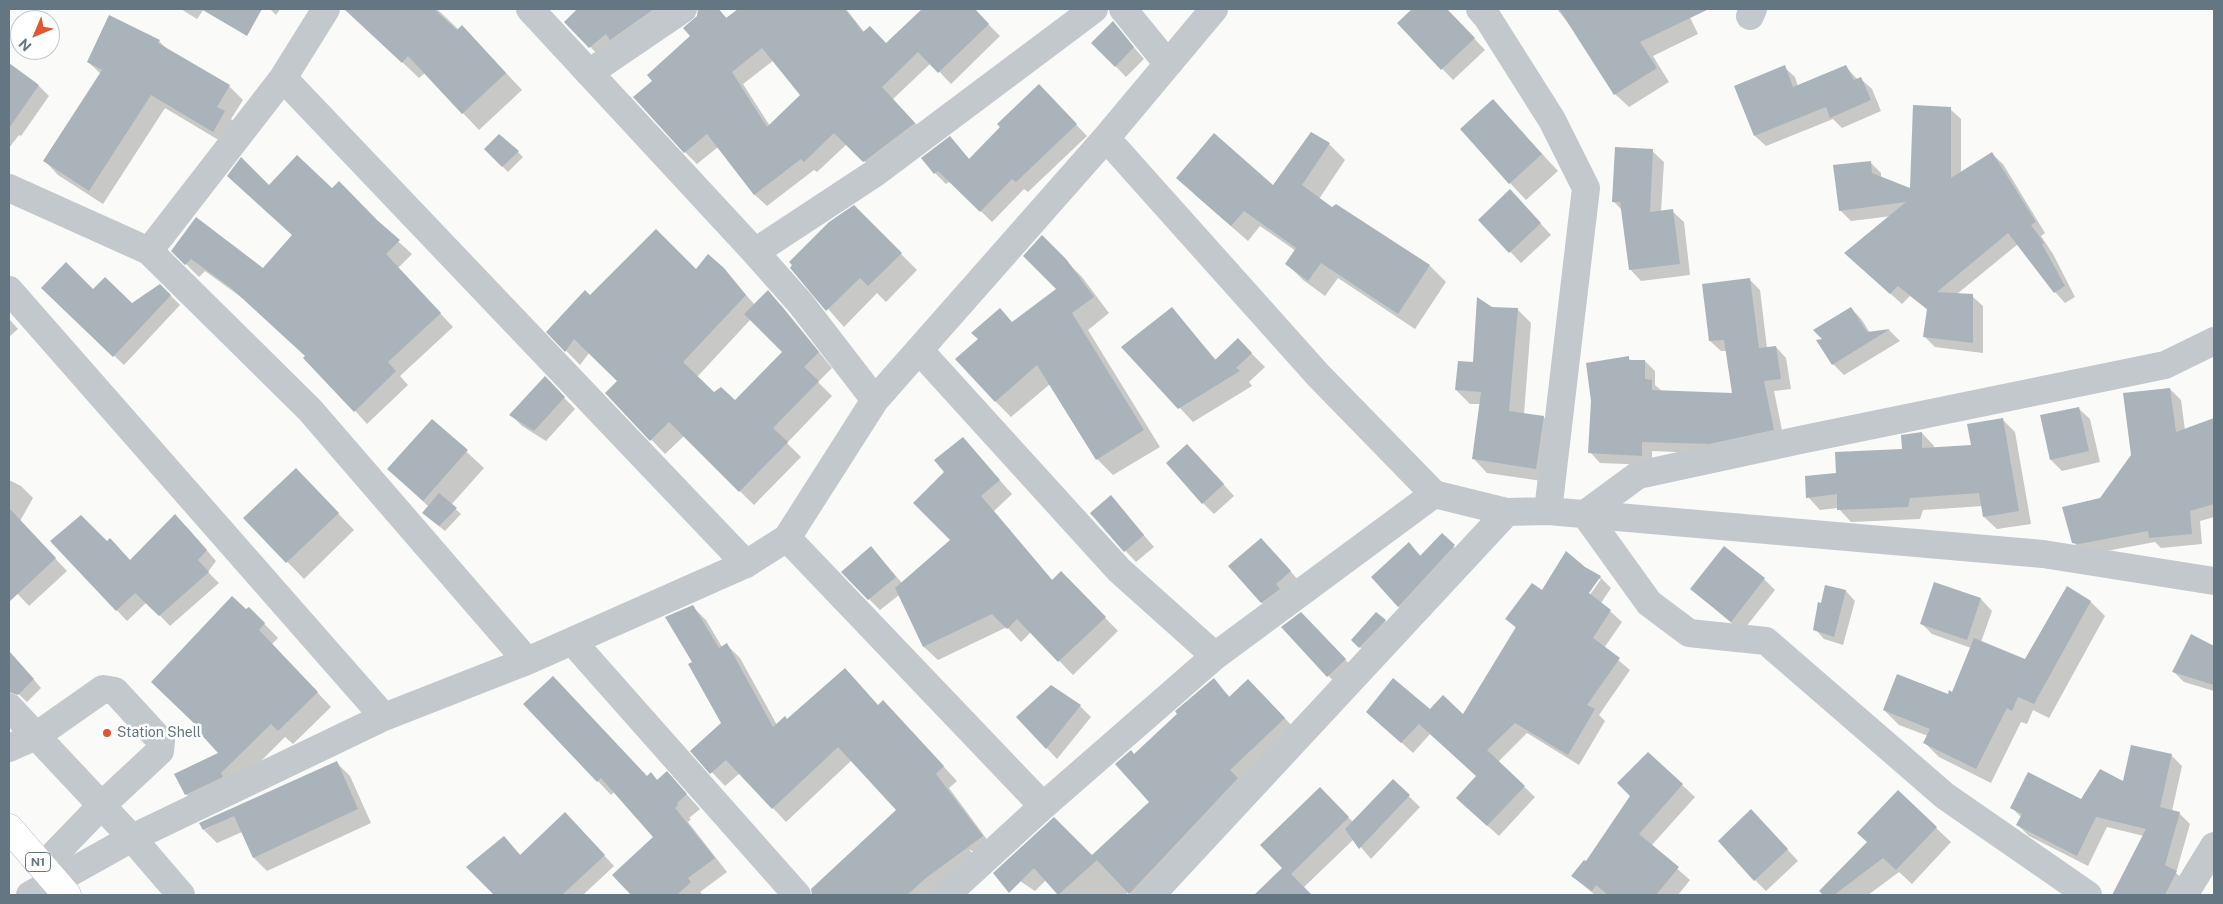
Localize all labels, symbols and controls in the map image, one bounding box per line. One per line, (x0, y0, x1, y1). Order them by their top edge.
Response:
north arrow (10, 10, 60, 60)
text: N (16, 35, 35, 54)
place label: Station Shell (117, 725, 201, 741)
marker: Station Shell (101, 727, 113, 739)
road number: N1 (26, 852, 50, 872)

